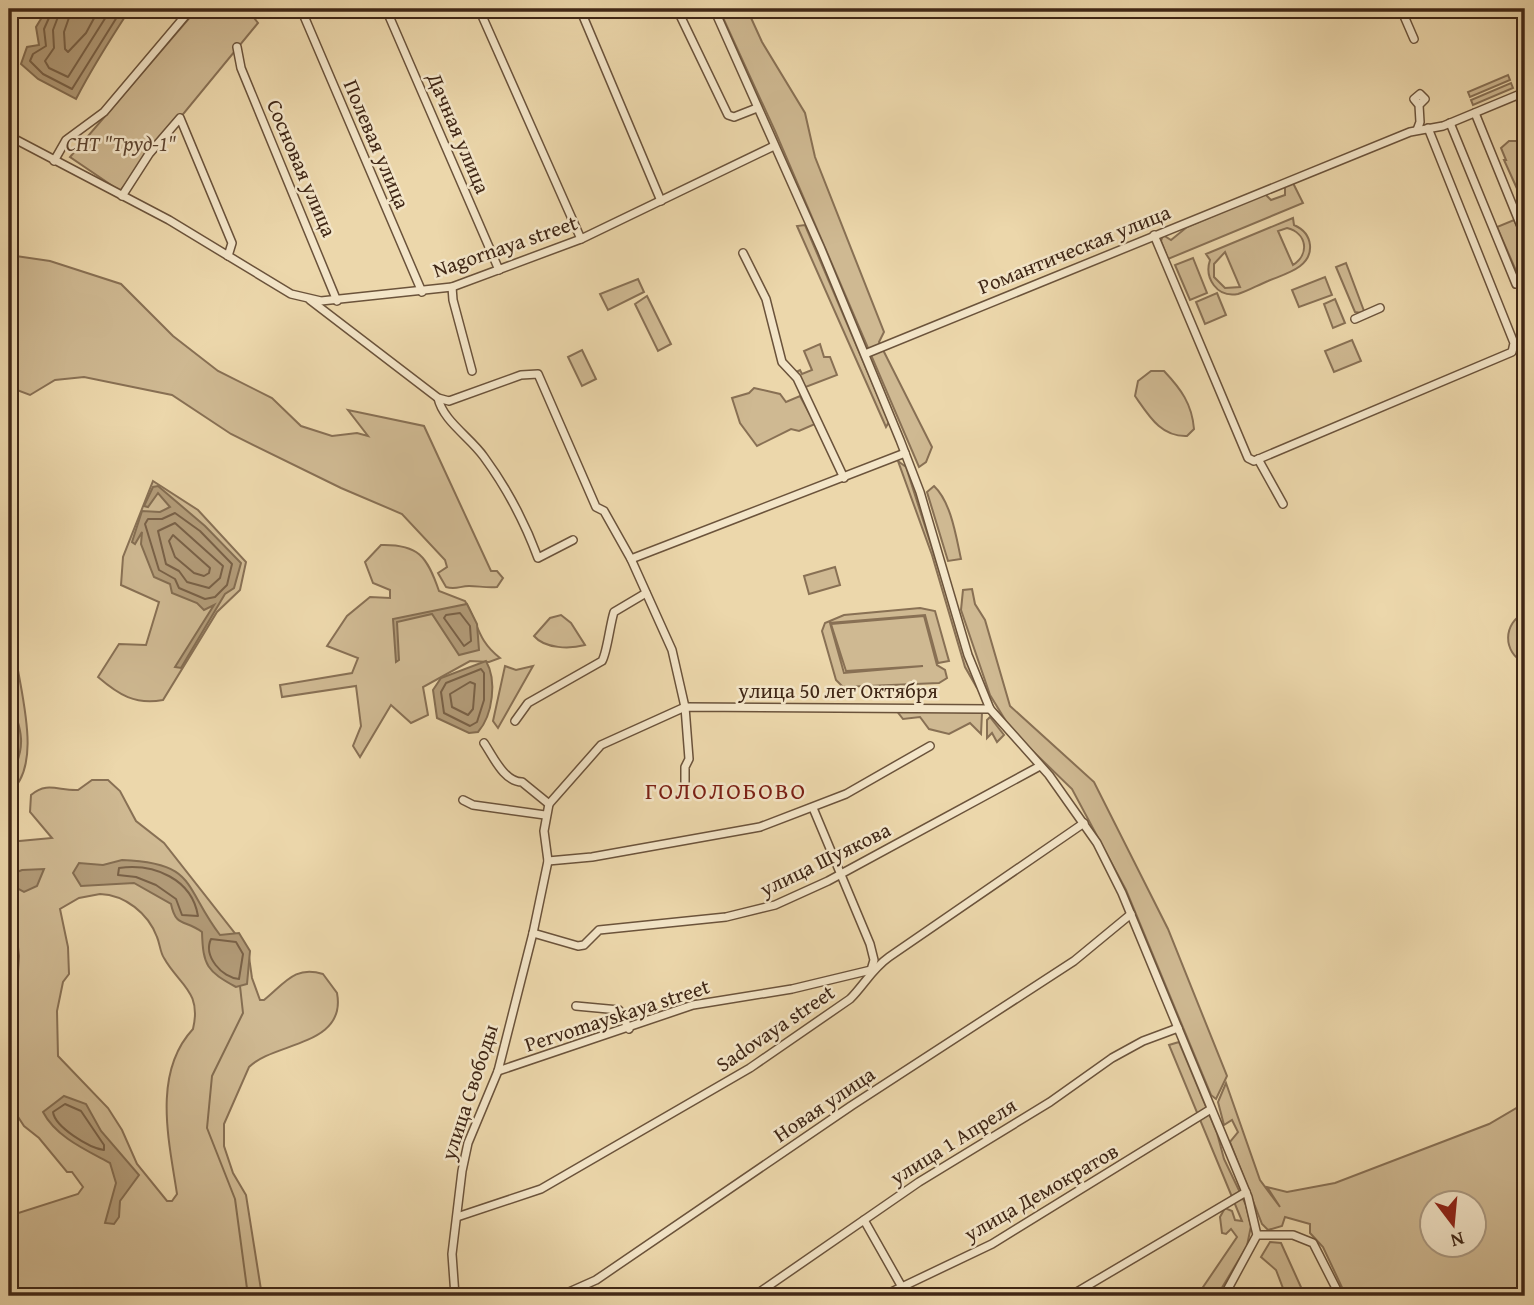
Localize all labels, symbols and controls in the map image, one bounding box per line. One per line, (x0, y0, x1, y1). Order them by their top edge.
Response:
street label: Дачная улица (419, 67, 498, 198)
street label: Полевая улица (336, 75, 418, 214)
street label: Сосновая улица (259, 95, 345, 241)
park label: СНТ "Труд-1" (66, 128, 177, 159)
street label: Романтическая улица (973, 196, 1175, 302)
street label: Nagornaya street (429, 207, 582, 285)
street label: улица 50 лет Октября (737, 675, 938, 706)
district label: ГОЛОЛОБОВО (645, 773, 807, 808)
street label: улица Шуякова (753, 814, 896, 905)
street label: Pervomayskaya street (520, 970, 714, 1060)
street label: Sadovaya street (709, 976, 841, 1079)
street label: улица Свободы (432, 1020, 506, 1165)
street label: Новая улица (767, 1058, 881, 1150)
street label: улица 1 Апреля (883, 1090, 1023, 1193)
street label: улица Демократов (957, 1135, 1124, 1249)
north arrow (1418, 1190, 1488, 1260)
text: N (1447, 1225, 1468, 1256)

